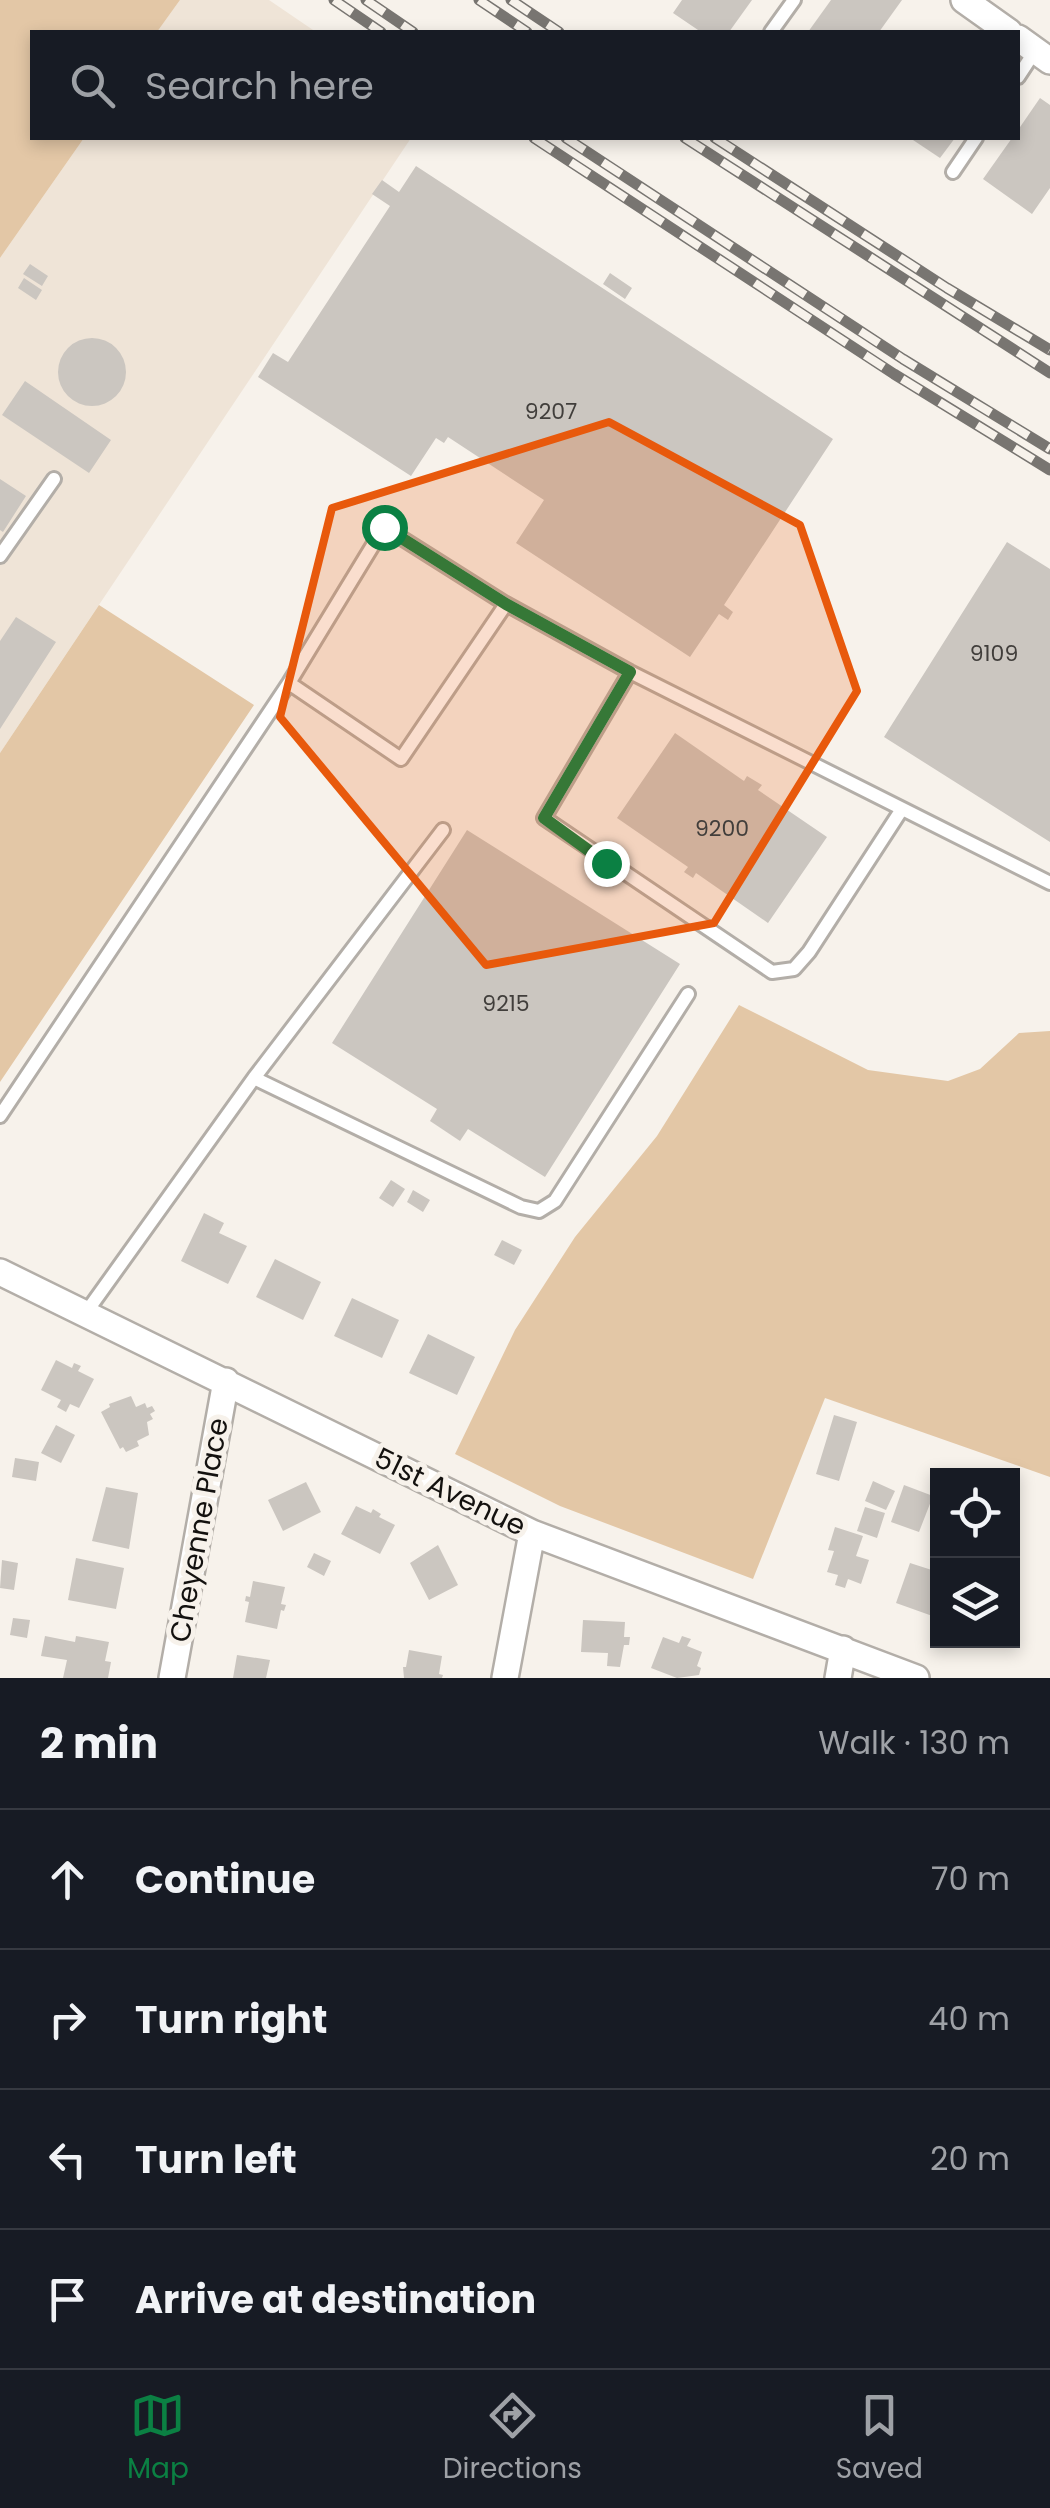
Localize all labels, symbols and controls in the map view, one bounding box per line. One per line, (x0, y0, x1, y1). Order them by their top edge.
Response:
search box (30, 30, 1020, 140)
icon: search (65, 58, 120, 113)
text: Search here (145, 59, 374, 112)
house number: 9207 (525, 396, 577, 427)
route start (362, 505, 408, 551)
house number: 9109 (970, 638, 1018, 669)
house number: 9200 (695, 813, 749, 844)
route end (584, 841, 630, 887)
house number: 9215 (482, 988, 530, 1019)
street label: Cheyenne Place (160, 1415, 238, 1645)
street label: 51st Avenue (368, 1439, 532, 1545)
map controls (930, 1468, 1020, 1648)
button: locate (930, 1468, 1020, 1558)
button: layers (930, 1558, 1020, 1648)
text: 2 min (40, 1714, 158, 1773)
text: Walk · 130 m (818, 1720, 1010, 1765)
icon: ahead (40, 1852, 95, 1907)
text: Continue (135, 1853, 315, 1906)
text: 70 m (931, 1856, 1010, 1901)
icon: right (40, 1992, 95, 2047)
text: Turn right (135, 1993, 327, 2046)
text: 40 m (928, 1996, 1010, 2041)
icon: left (40, 2132, 95, 2187)
text: Turn left (135, 2133, 297, 2186)
text: 20 m (930, 2136, 1010, 2181)
icon: arrive (40, 2272, 95, 2327)
text: Arrive at destination (135, 2273, 536, 2326)
tab: Map (127, 2388, 189, 2490)
tab: Directions (443, 2388, 582, 2490)
tab: Saved (836, 2388, 923, 2490)

